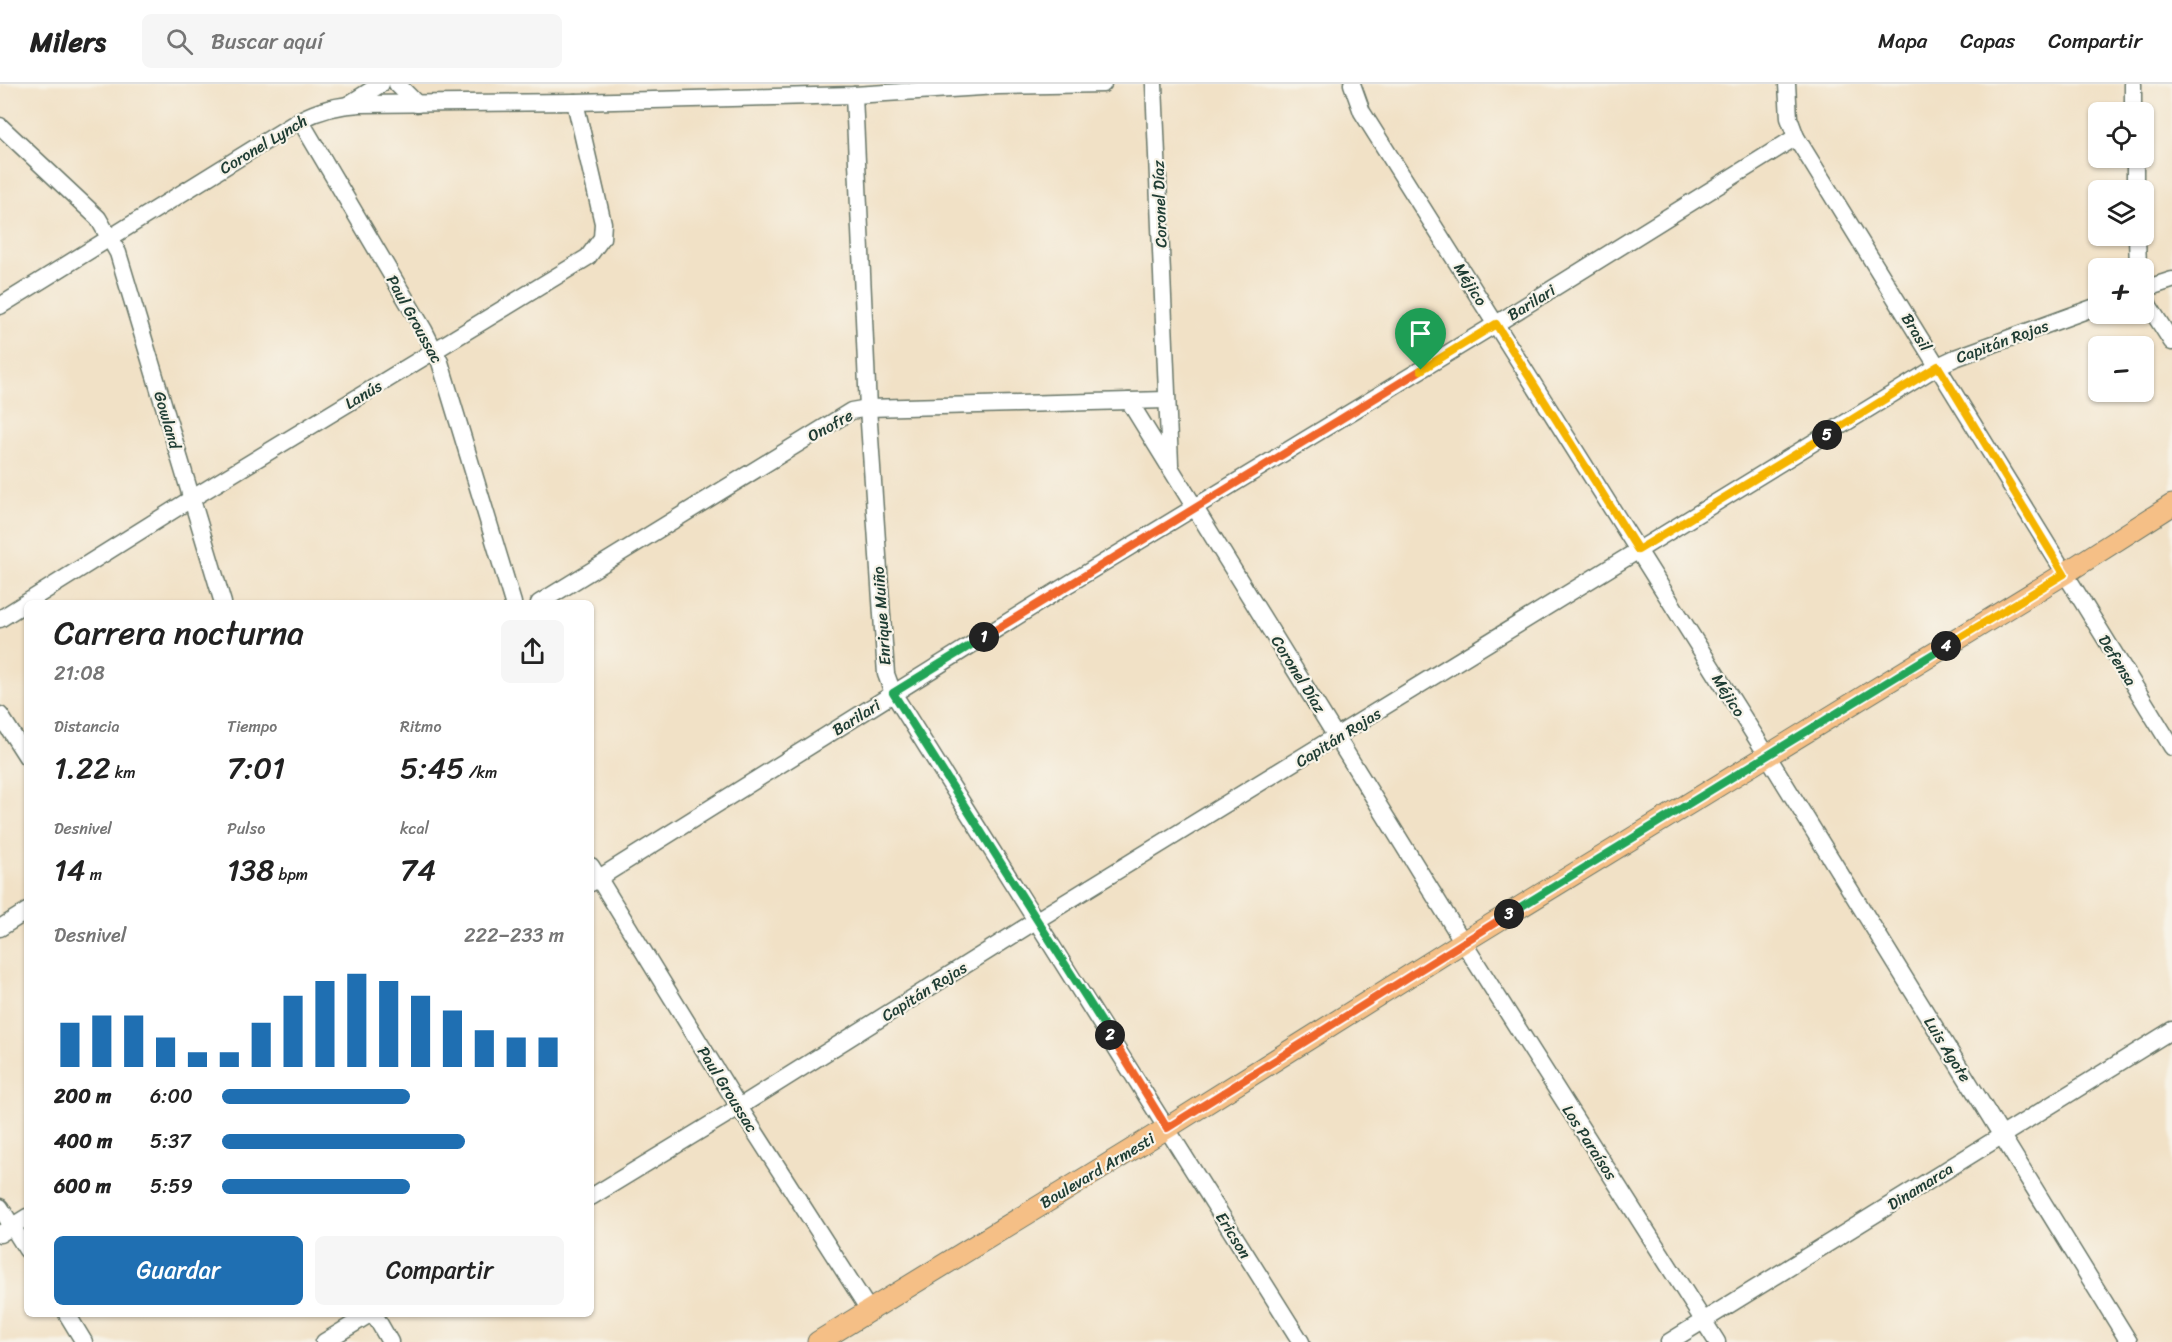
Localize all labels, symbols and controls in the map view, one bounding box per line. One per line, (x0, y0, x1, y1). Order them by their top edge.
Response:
search box (142, 14, 562, 68)
text: Milers (30, 17, 106, 66)
text: Buscar aquí (211, 22, 323, 61)
text: Mapa (1878, 22, 1927, 60)
text: Capas (1960, 22, 2015, 60)
text: Compartir (2048, 22, 2142, 60)
icon: search (163, 25, 196, 58)
map controls (2088, 102, 2154, 402)
button: locate (2088, 102, 2154, 168)
street label: Coronel Lynch (214, 107, 313, 182)
street label: Coronel Díaz (1143, 159, 1176, 248)
button: layers (2088, 180, 2154, 246)
street label: Méjico (1446, 257, 1495, 312)
button: + (2088, 258, 2154, 324)
street label: Paul Groussac (378, 269, 451, 369)
street label: Barilari (1501, 276, 1562, 329)
street label: Brasil (1893, 307, 1940, 358)
pin (1395, 308, 1446, 370)
street label: Capitán Rojas (1952, 311, 2053, 372)
icon: arrive (1404, 317, 1437, 350)
button: − (2088, 336, 2154, 402)
street label: Lanús (339, 371, 388, 417)
street label: Gowland (145, 388, 190, 454)
street label: Onofre (802, 401, 859, 450)
pin: 5 (1812, 420, 1842, 450)
text: 5 (1822, 420, 1832, 449)
street label: Enrique Muiño (864, 565, 899, 667)
text: Carrera nocturna (54, 604, 304, 662)
button: share (501, 620, 564, 683)
pin: 1 (969, 622, 999, 652)
text: 1 (981, 622, 987, 651)
street label: Coronel Díaz (1263, 629, 1334, 719)
street label: Defensa (2090, 629, 2145, 692)
pin: 4 (1931, 631, 1961, 661)
text: 4 (1941, 631, 1951, 660)
text: 21:08 (54, 656, 105, 691)
street label: Méjico (1704, 668, 1753, 723)
street label: Barilari (826, 691, 887, 744)
street label: Capitán Rojas (1289, 699, 1388, 775)
text: Distancia (54, 712, 120, 741)
text: Tiempo (227, 712, 277, 741)
text: Ritmo (400, 712, 442, 741)
text: 1.22 (54, 741, 111, 795)
text: 7:01 (227, 741, 285, 795)
text: 5:45 (400, 741, 464, 795)
text: km (111, 758, 136, 787)
text: /km (464, 758, 497, 787)
text: Desnivel (54, 814, 112, 843)
text: Pulso (227, 814, 265, 843)
text: kcal (400, 814, 429, 843)
text: 14 (54, 843, 86, 897)
text: 138 (227, 843, 274, 897)
text: 74 (400, 843, 436, 897)
text: m (86, 860, 102, 889)
text: bpm (274, 860, 308, 889)
pin: 3 (1494, 899, 1524, 929)
text: 3 (1505, 899, 1513, 928)
text: Desnivel (54, 918, 126, 953)
text: 222–233 m (464, 918, 564, 953)
street label: Capitán Rojas (875, 953, 974, 1029)
street label: Luis Agote (1916, 1011, 1979, 1088)
pin: 2 (1095, 1020, 1125, 1050)
text: 2 (1105, 1020, 1115, 1049)
street label: Paul Groussac (689, 1040, 766, 1139)
text: 200 m (54, 1079, 111, 1114)
text: 6:00 (150, 1079, 193, 1114)
street label: Los Paraísos (1554, 1099, 1625, 1187)
text: 400 m (54, 1124, 112, 1159)
text: 5:37 (150, 1124, 191, 1159)
street label: Boulevard Armesti (1034, 1124, 1161, 1216)
street label: Dinamarca (1881, 1155, 1959, 1218)
text: 600 m (54, 1169, 111, 1204)
text: 5:59 (150, 1169, 193, 1204)
street label: Ericson (1208, 1206, 1260, 1265)
button: Guardar (54, 1236, 303, 1305)
button: Compartir (315, 1236, 564, 1305)

